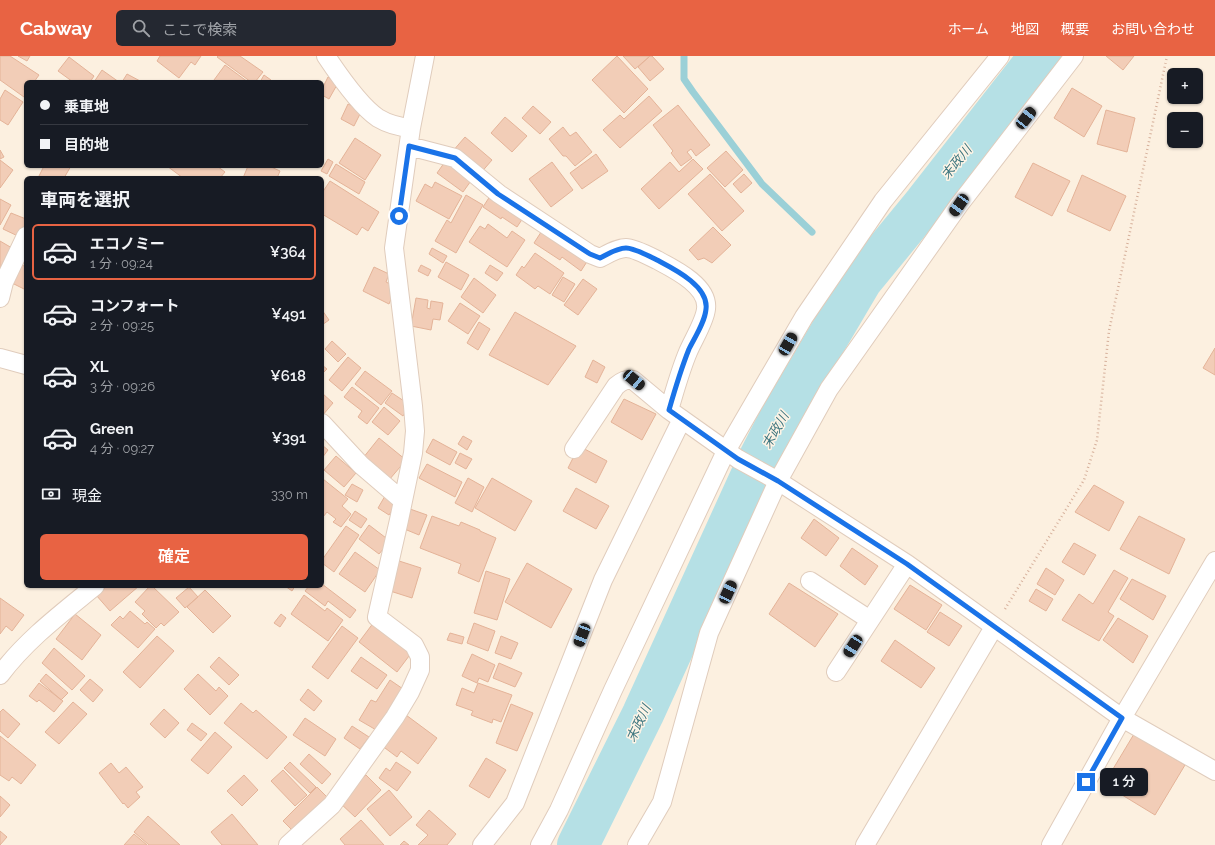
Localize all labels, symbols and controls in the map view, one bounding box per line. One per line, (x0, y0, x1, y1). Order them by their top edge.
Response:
search box (116, 10, 396, 46)
text: Cabway (20, 17, 92, 39)
icon: search (130, 17, 152, 39)
text: ここで検索 (162, 21, 237, 39)
text: ホーム (947, 21, 989, 37)
text: 地図 (1011, 21, 1039, 37)
text: 概要 (1061, 21, 1089, 37)
text: お問い合わせ (1111, 21, 1195, 37)
map controls (1167, 68, 1203, 148)
button: + (1167, 68, 1203, 104)
text: 乗車地 (64, 98, 109, 116)
car (1014, 105, 1038, 131)
button: − (1167, 112, 1203, 148)
text: 目的地 (64, 136, 109, 154)
water label: 末政川 (938, 141, 976, 182)
text: 車両を選択 (40, 189, 130, 210)
car (947, 192, 971, 218)
route start (390, 207, 408, 225)
icon: car (42, 234, 78, 270)
text: エコノミー (90, 235, 165, 253)
text: ¥364 (270, 243, 306, 261)
text: 1 分 · 09:24 (90, 256, 153, 271)
icon: car (42, 296, 78, 332)
text: コンフォート (90, 297, 180, 315)
text: ¥491 (271, 305, 306, 323)
text: 2 分 · 09:25 (90, 318, 154, 333)
car (777, 331, 799, 357)
icon: car (42, 358, 78, 394)
text: XL (90, 358, 108, 376)
text: ¥618 (270, 367, 306, 385)
car (621, 368, 647, 392)
text: 3 分 · 09:26 (90, 379, 155, 394)
water label: 末政川 (759, 408, 793, 451)
icon: car (42, 420, 78, 456)
text: Green (90, 420, 134, 438)
text: ¥391 (271, 429, 306, 447)
text: 4 分 · 09:27 (90, 441, 154, 456)
icon: cash (40, 483, 62, 505)
text: 現金 (72, 487, 102, 505)
text: 330 m (271, 487, 308, 502)
button: 確定 (40, 534, 308, 580)
car (717, 579, 739, 605)
car (572, 622, 592, 648)
car (841, 633, 865, 659)
water label: 末政川 (623, 701, 655, 744)
callout: 1 分 (1100, 768, 1148, 796)
route end (1077, 773, 1095, 791)
text: 1 分 (1113, 774, 1135, 789)

